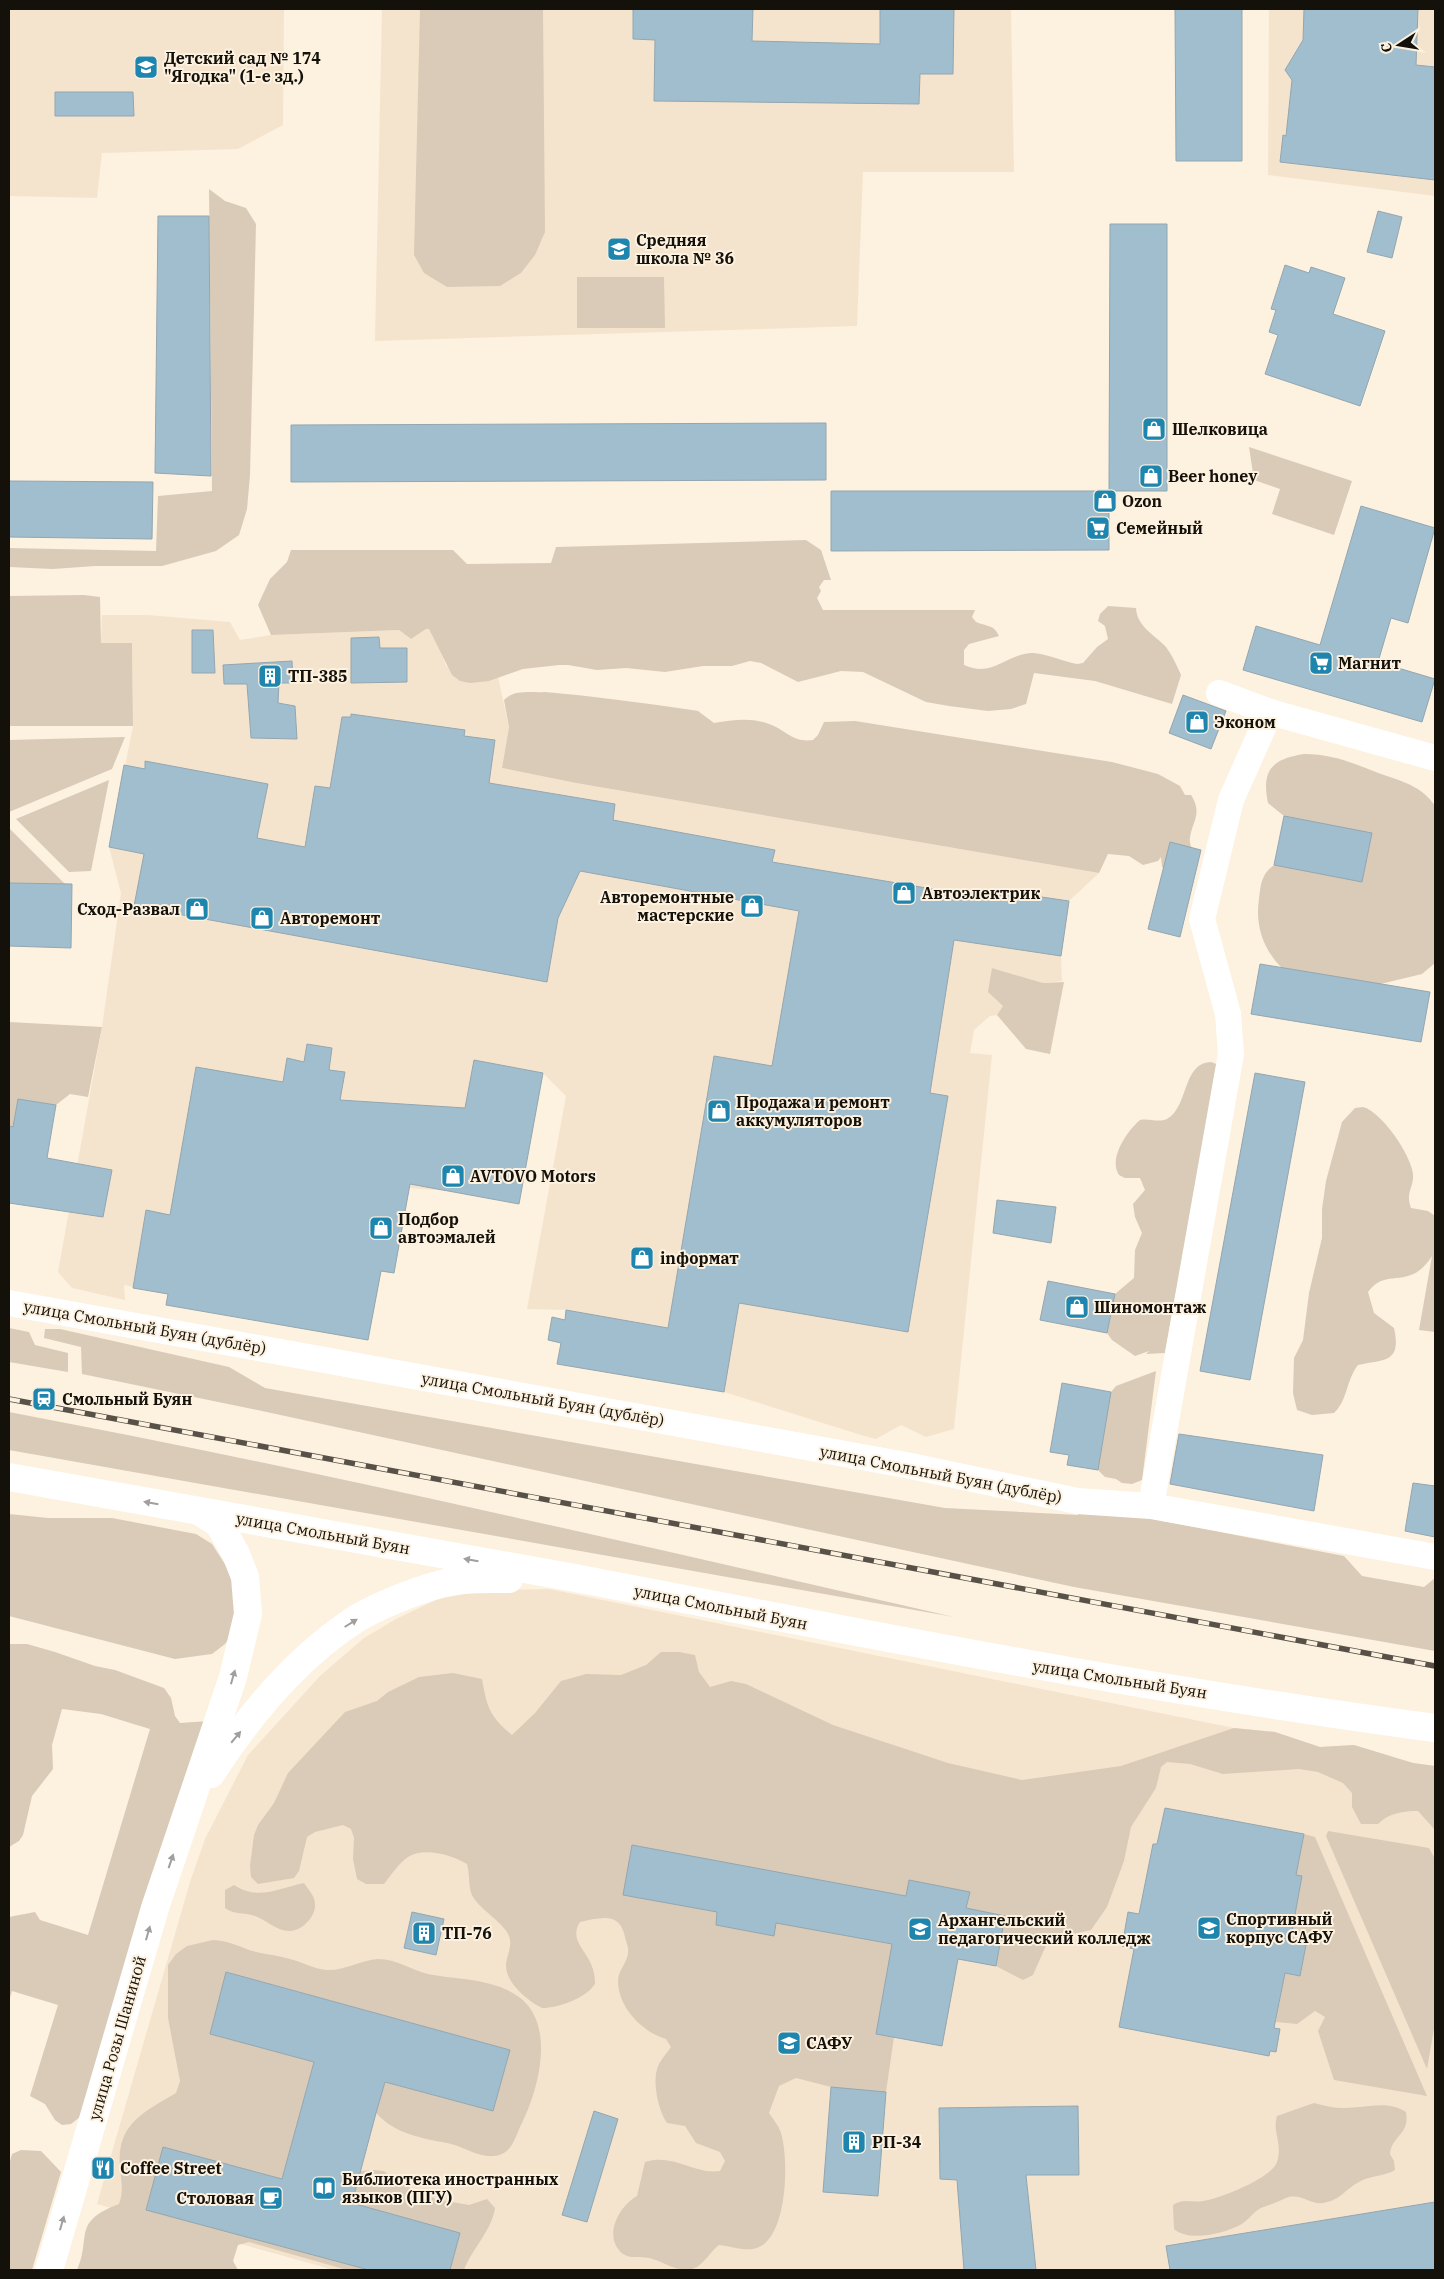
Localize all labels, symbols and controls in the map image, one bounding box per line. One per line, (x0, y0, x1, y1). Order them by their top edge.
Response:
north arrow (1374, 20, 1424, 70)
text: С (1377, 41, 1396, 54)
place label: Детский сад № 174 "Ягодка" (1-е зд.) (164, 48, 321, 86)
school or university icon: Детский сад № 174 "Ягодка" (1-е зд.) (133, 54, 159, 80)
place label: Средняя школа № 36 (636, 230, 734, 268)
school or university icon: Средняя школа № 36 (606, 236, 632, 262)
shop icon: Шелковица (1141, 416, 1167, 442)
place label: Шелковица (1172, 419, 1268, 439)
shop icon: Beer honey (1138, 463, 1164, 489)
place label: Beer honey (1168, 466, 1258, 486)
shop icon: Ozon (1092, 488, 1118, 514)
place label: Ozon (1122, 491, 1162, 511)
supermarket icon: Семейный (1085, 515, 1111, 541)
place label: Семейный (1116, 518, 1203, 538)
supermarket icon: Магнит (1308, 650, 1334, 676)
place label: Магнит (1338, 653, 1401, 673)
building icon: ТП-385 (257, 663, 283, 689)
place label: ТП-385 (288, 666, 348, 686)
shop icon: Эконом (1184, 709, 1210, 735)
place label: Эконом (1214, 712, 1276, 732)
shop icon: Автоэлектрик (891, 880, 917, 906)
place label: Автоэлектрик (922, 883, 1040, 903)
place label: Авторемонтные мастерские (600, 887, 734, 925)
shop icon: Авторемонтные мастерские (739, 893, 765, 919)
shop icon: Сход-Развал (184, 896, 210, 922)
place label: Сход-Развал (77, 899, 180, 919)
shop icon: Авторемонт (249, 905, 275, 931)
place label: Авторемонт (280, 908, 381, 928)
place label: Продажа и ремонт аккумуляторов (736, 1092, 890, 1130)
shop icon: Продажа и ремонт аккумуляторов (706, 1098, 732, 1124)
shop icon: AVTOVO Motors (440, 1163, 466, 1189)
place label: AVTOVO Motors (470, 1166, 596, 1186)
place label: Подбор автоэмалей (398, 1209, 496, 1247)
shop icon: Подбор автоэмалей (368, 1215, 394, 1241)
shop icon: inформат (629, 1245, 655, 1271)
place label: inформат (660, 1248, 739, 1268)
shop icon: Шиномонтаж (1064, 1294, 1090, 1320)
street label: улица Смольный Буян (дублёр) (22, 1296, 268, 1358)
place label: Шиномонтаж (1094, 1297, 1206, 1317)
street label: улица Смольный Буян (дублёр) (420, 1368, 666, 1430)
station icon: Смольный Буян (31, 1386, 57, 1412)
place label: Смольный Буян (62, 1389, 192, 1409)
street label: улица Смольный Буян (дублёр) (818, 1441, 1064, 1507)
one-way arrow (143, 1498, 159, 1506)
street label: улица Смольный Буян (234, 1508, 412, 1558)
one-way arrow (463, 1555, 479, 1563)
street label: улица Смольный Буян (633, 1580, 809, 1634)
one-way arrow (344, 1618, 357, 1627)
street label: улица Смольный Буян (1031, 1655, 1209, 1703)
one-way arrow (229, 1670, 237, 1685)
one-way arrow (231, 1731, 242, 1744)
one-way arrow (167, 1854, 175, 1869)
place label: Спортивный корпус САФУ (1226, 1909, 1334, 1947)
place label: Архангельский педагогический колледж (938, 1910, 1151, 1948)
school or university icon: Спортивный корпус САФУ (1196, 1915, 1222, 1941)
school or university icon: Архангельский педагогический колледж (907, 1916, 933, 1942)
building icon: ТП-76 (411, 1920, 437, 1946)
place label: ТП-76 (442, 1923, 492, 1943)
one-way arrow (144, 1926, 152, 1941)
street label: улица Розы Шаниной (84, 1953, 150, 2123)
school or university icon: САФУ (776, 2030, 802, 2056)
place label: САФУ (806, 2033, 853, 2053)
building icon: РП-34 (841, 2129, 867, 2155)
place label: РП-34 (872, 2132, 922, 2152)
restaurant icon: Coffee Street (90, 2155, 116, 2181)
place label: Coffee Street (120, 2158, 222, 2178)
place label: Библиотека иностранных языков (ПГУ) (342, 2169, 559, 2207)
library icon: Библиотека иностранных языков (ПГУ) (311, 2175, 337, 2201)
cafe icon: Столовая (258, 2185, 284, 2211)
place label: Столовая (176, 2188, 254, 2208)
one-way arrow (59, 2216, 67, 2231)

